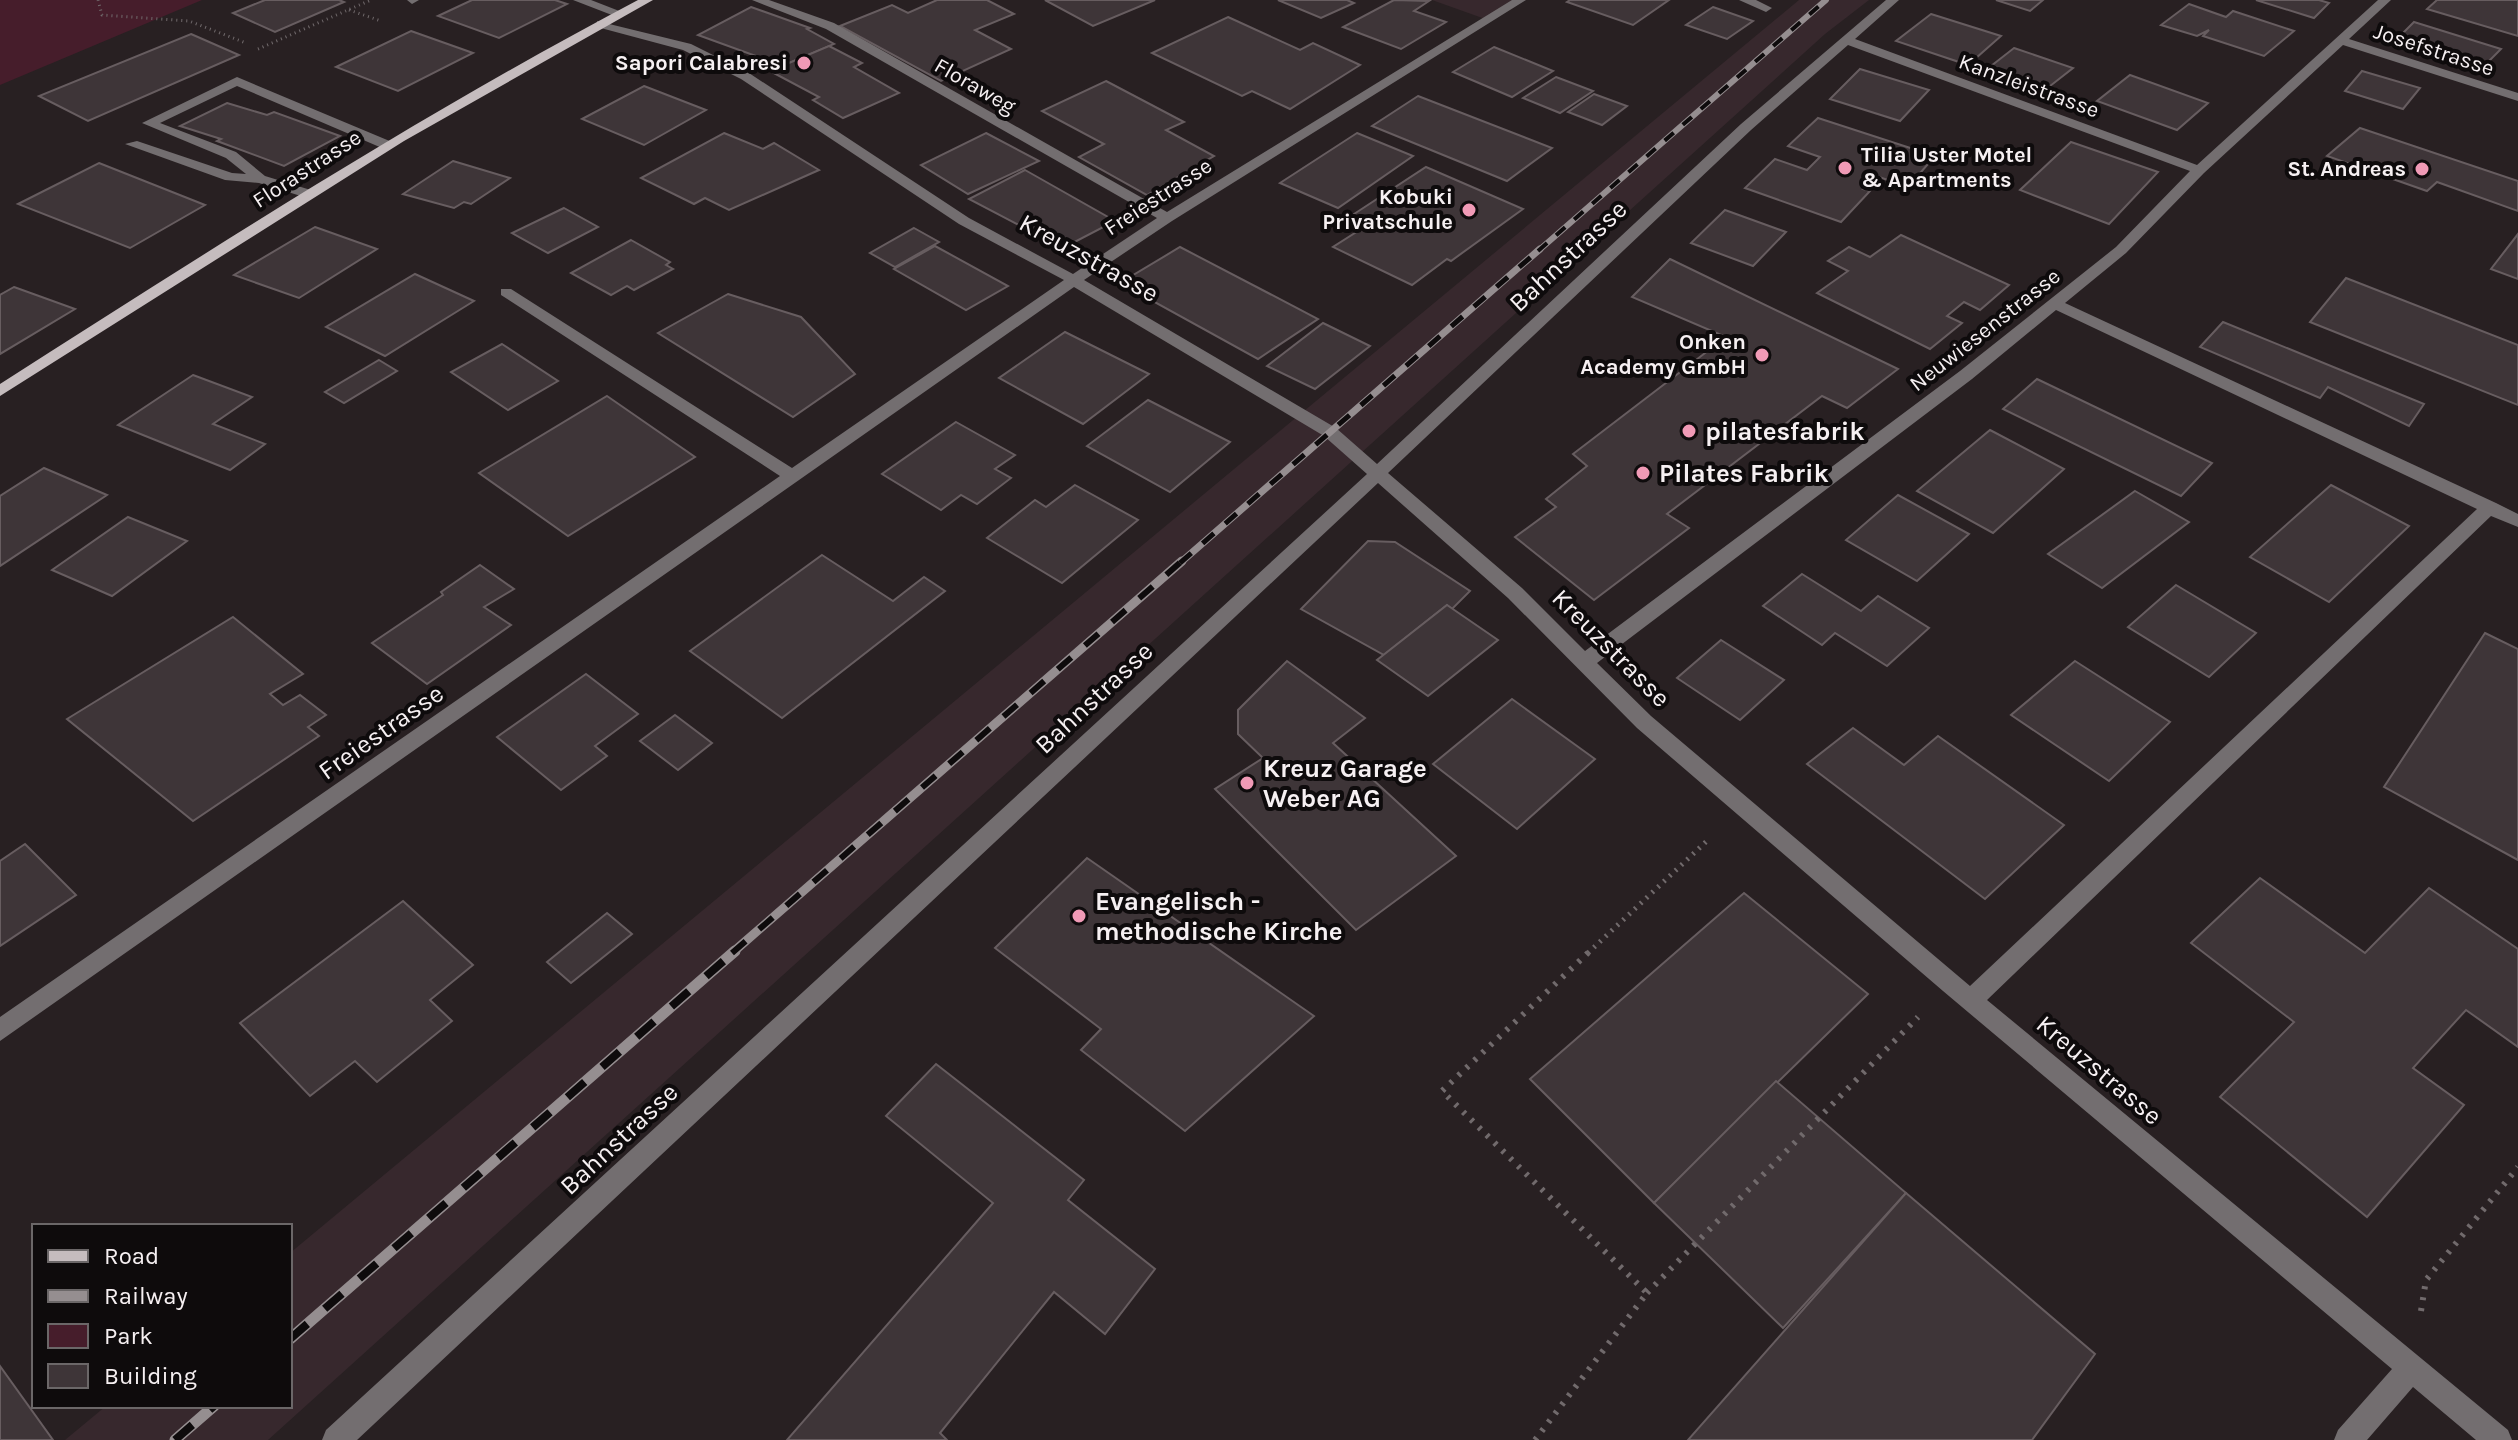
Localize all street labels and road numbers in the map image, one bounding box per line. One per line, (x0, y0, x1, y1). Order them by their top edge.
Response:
street label: Josefstrasse (2370, 18, 2498, 82)
street label: Kanzleistrasse (1955, 49, 2103, 123)
street label: Floraweg (930, 52, 1021, 120)
street label: Florastrasse (248, 124, 366, 214)
street label: Freiestrasse (1099, 153, 1217, 241)
street label: Bahnstrasse (1503, 194, 1633, 318)
street label: Kreuzstrasse (1014, 207, 1164, 309)
street label: Neuwiesenstrasse (1905, 263, 2065, 397)
street label: Kreuzstrasse (1545, 582, 1677, 714)
street label: Bahnstrasse (1029, 636, 1159, 760)
street label: Freiestrasse (313, 678, 449, 786)
street label: Kreuzstrasse (2030, 1008, 2168, 1132)
street label: Bahnstrasse (554, 1077, 684, 1201)

